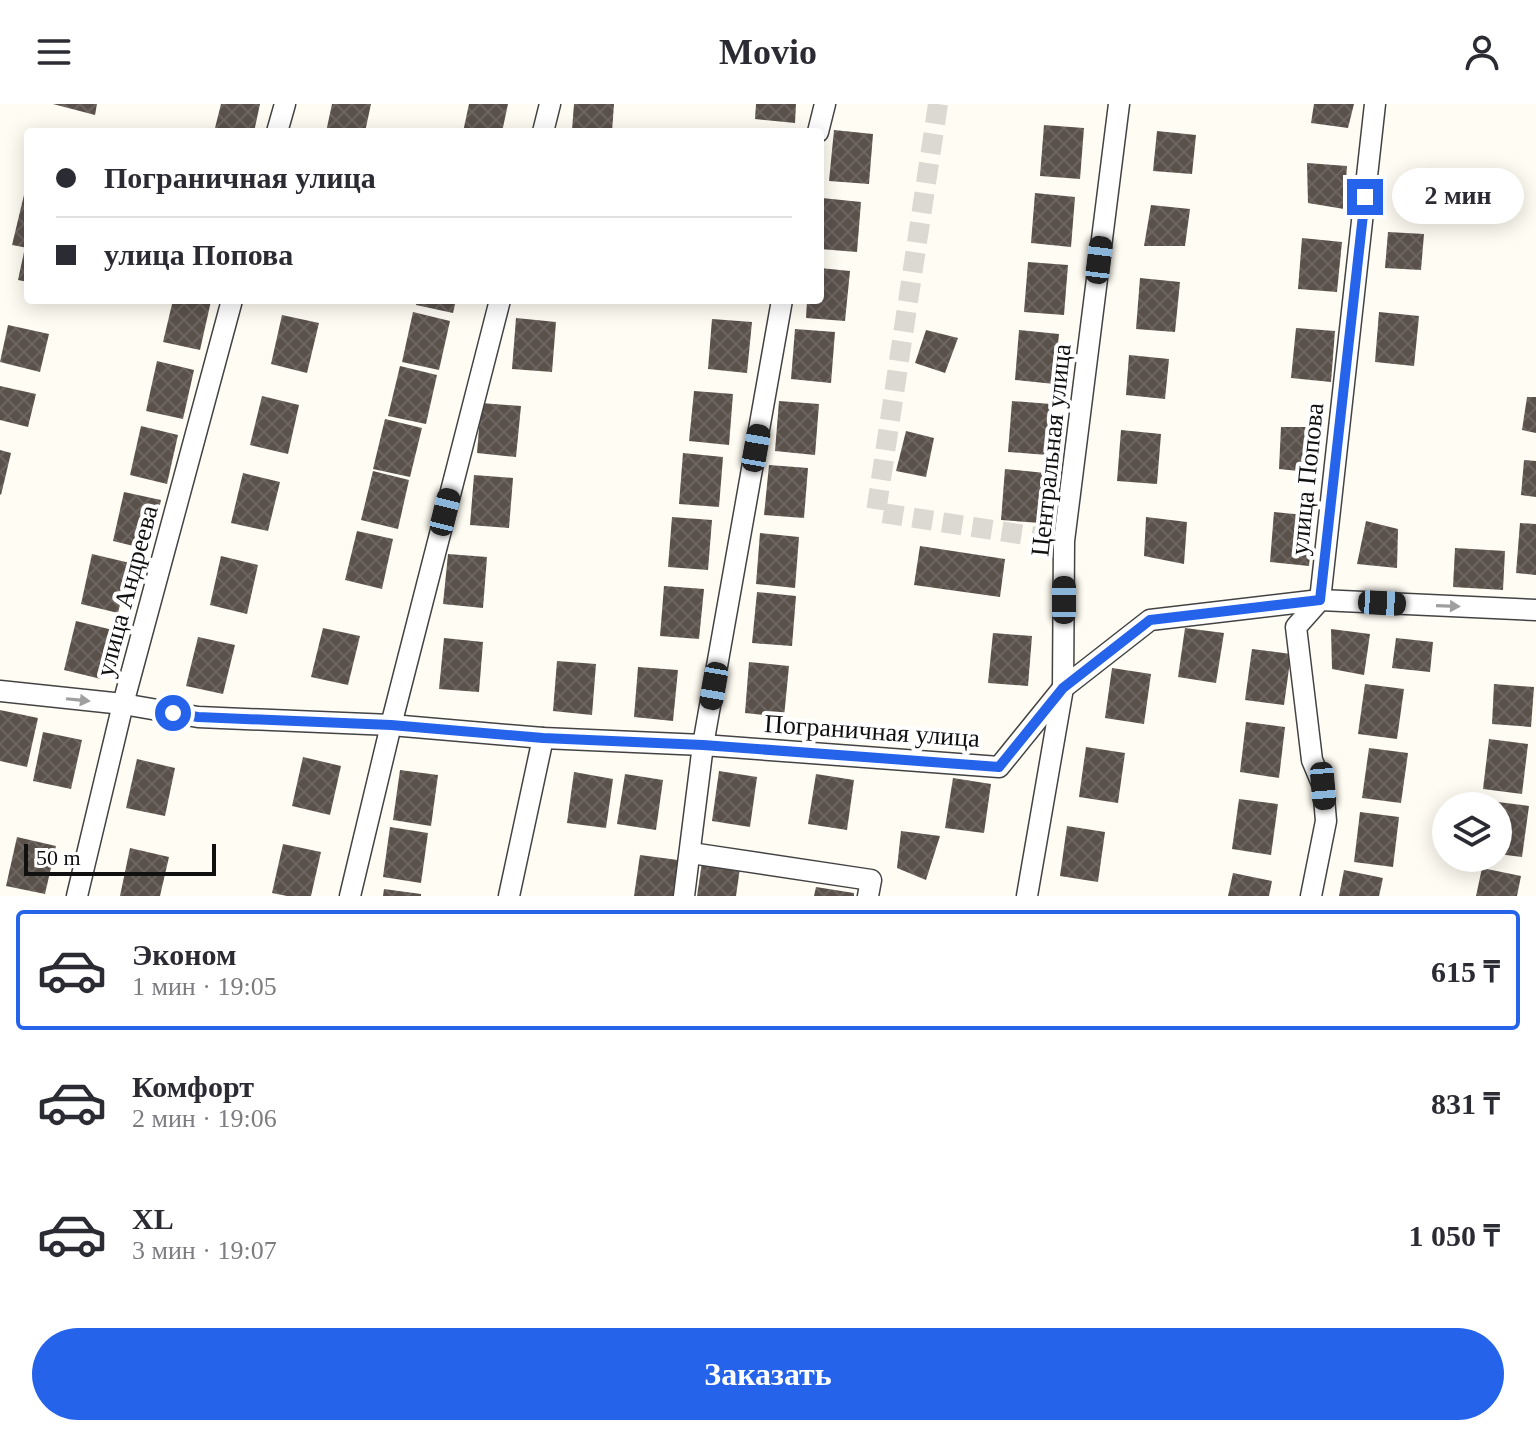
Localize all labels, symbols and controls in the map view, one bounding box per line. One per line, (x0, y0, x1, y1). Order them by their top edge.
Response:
icon: menu (32, 30, 76, 74)
icon: person (1460, 30, 1504, 74)
text: Movio (719, 32, 817, 72)
text: Пограничная улица (104, 161, 376, 194)
callout: 2 мин (1393, 169, 1525, 225)
route end (1347, 179, 1383, 215)
text: 2 мин (1424, 181, 1492, 210)
car (1084, 235, 1114, 285)
text: улица Попова (104, 238, 293, 271)
street label: Центральная улица (1025, 342, 1077, 558)
street label: улица Попова (1285, 401, 1329, 557)
car (740, 422, 772, 474)
car (428, 486, 462, 538)
street label: улица Андреева (90, 502, 164, 680)
car (1052, 576, 1076, 624)
car (1357, 590, 1407, 616)
one-way arrow (1436, 599, 1461, 612)
car (698, 660, 730, 712)
one-way arrow (65, 693, 90, 706)
route start (155, 695, 191, 731)
street label: Пограничная улица (763, 709, 981, 753)
car (1309, 761, 1337, 811)
map controls (1432, 792, 1512, 872)
button: layers (1432, 792, 1512, 872)
scale bar (24, 840, 216, 876)
text: 50 m (36, 845, 81, 870)
icon: car (36, 934, 108, 1006)
text: Эконом (132, 938, 236, 971)
text: 615 ₸ (1431, 955, 1500, 988)
text: 1 мин · 19:05 (132, 972, 277, 1001)
icon: car (36, 1066, 108, 1138)
text: Комфорт (132, 1070, 254, 1103)
text: 831 ₸ (1431, 1087, 1500, 1120)
text: 2 мин · 19:06 (132, 1104, 277, 1133)
icon: car (36, 1198, 108, 1270)
text: XL (132, 1202, 174, 1235)
text: 1 050 ₸ (1409, 1219, 1500, 1252)
text: 3 мин · 19:07 (132, 1236, 277, 1265)
button: Заказать (32, 1328, 1504, 1420)

